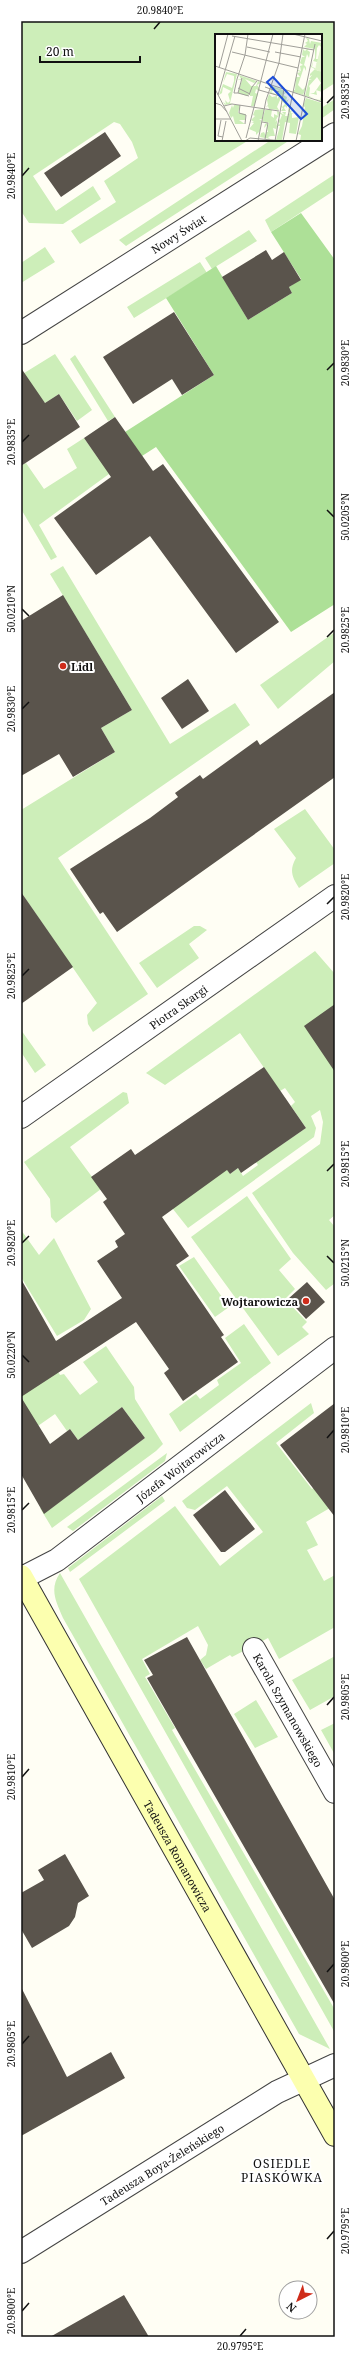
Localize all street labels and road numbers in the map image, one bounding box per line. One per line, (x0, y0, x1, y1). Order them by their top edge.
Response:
street label: Nowy Świat (148, 210, 209, 256)
street label: Piotra Skargi (146, 981, 210, 1032)
street label: Józefa Wojtarowicza (132, 1428, 227, 1505)
street label: Karola Szymanowskiego (250, 1650, 327, 1769)
street label: Tadeusza Romanowicza (141, 1797, 216, 1914)
street label: Tadeusza Boya-Żeleńskiego (97, 2120, 226, 2208)

